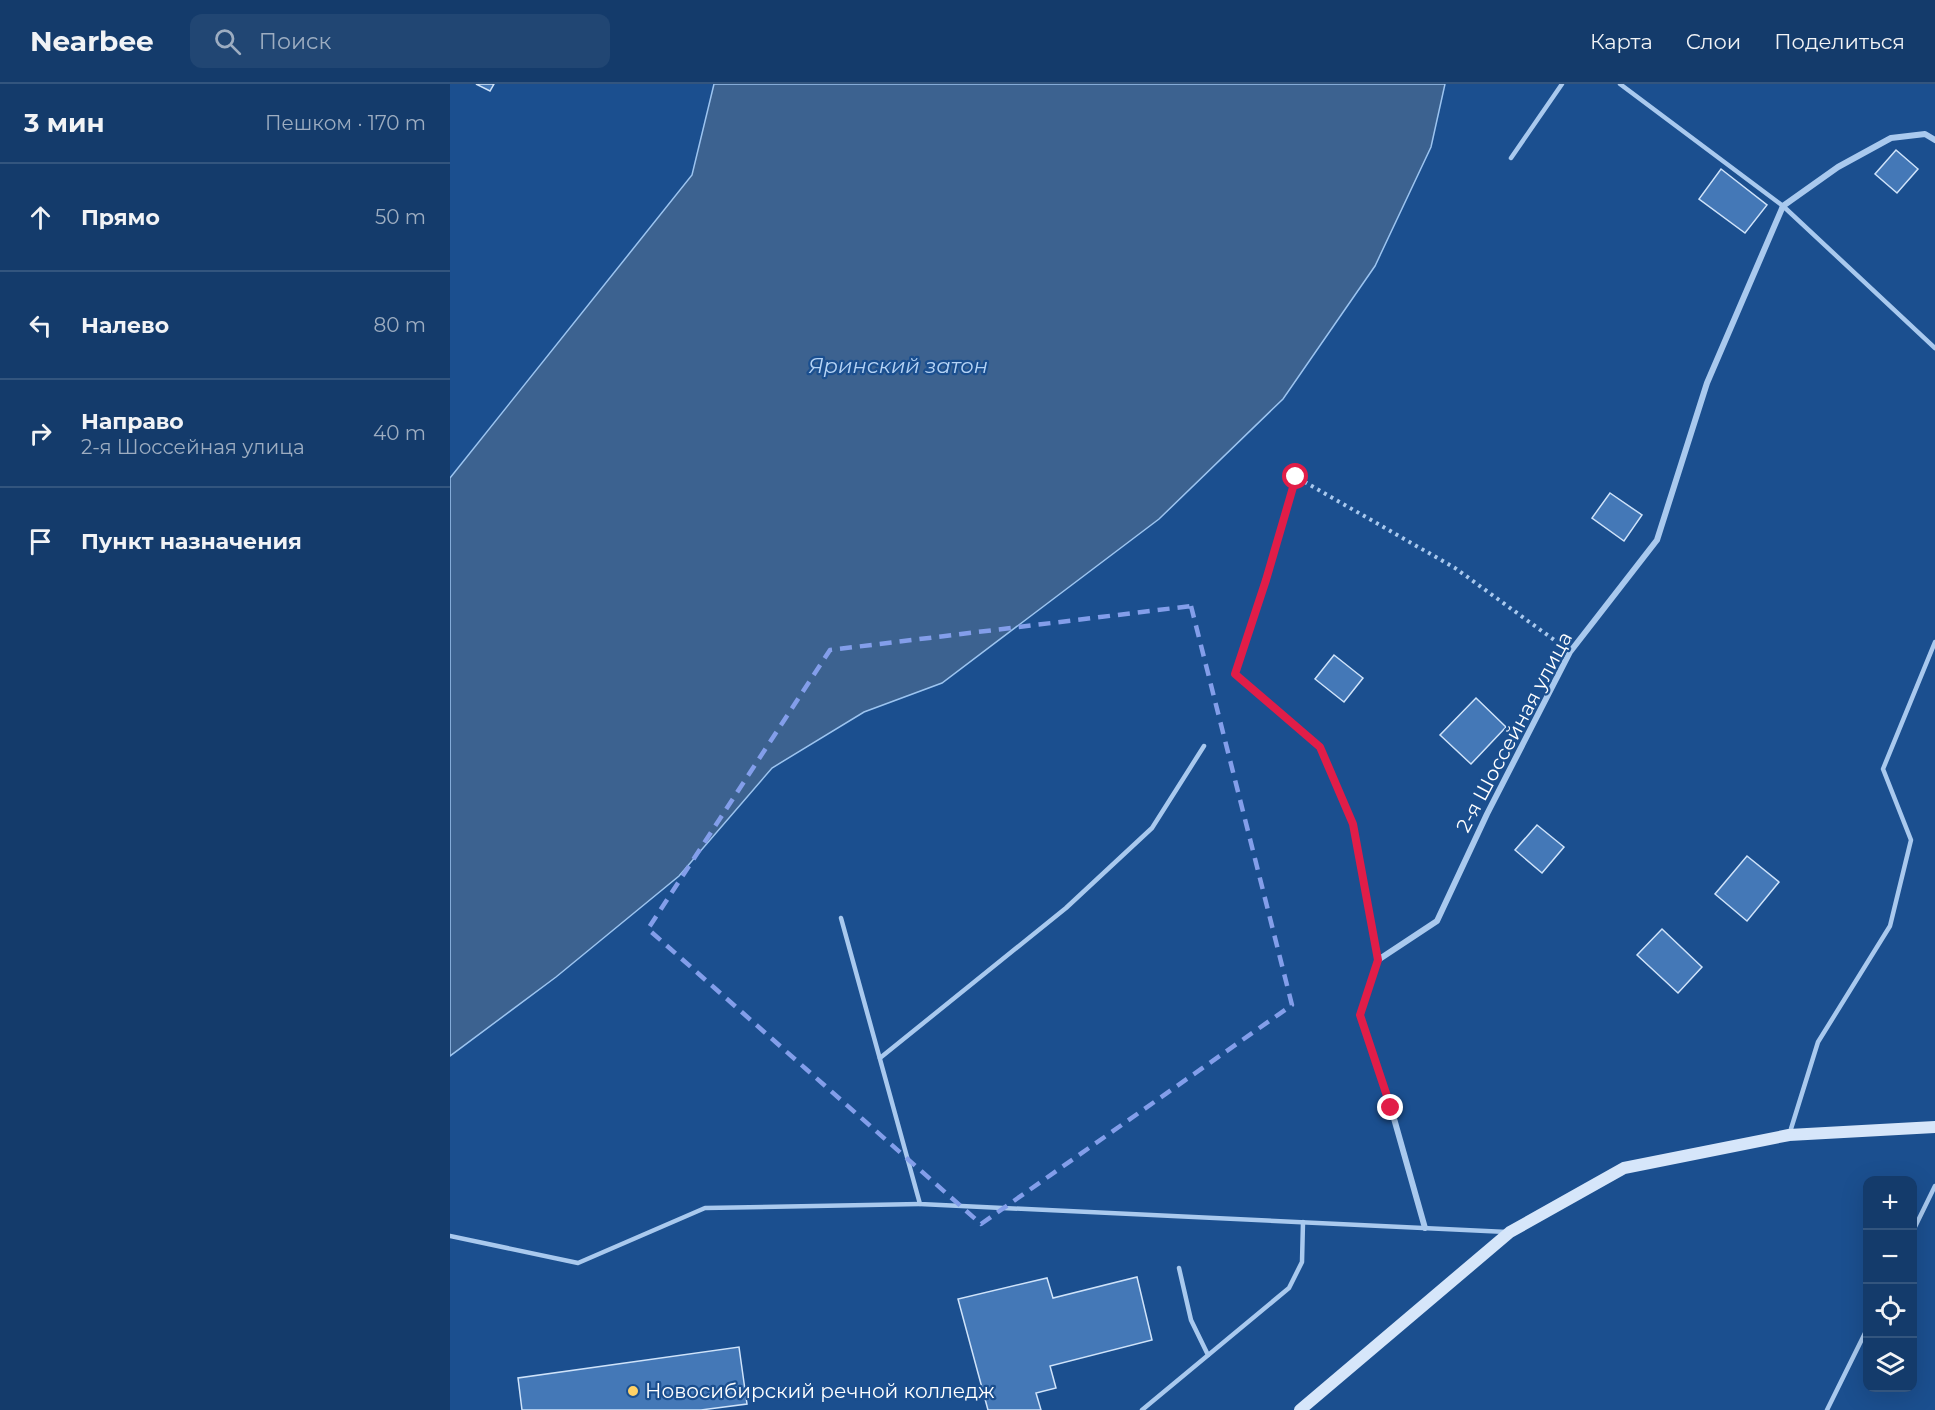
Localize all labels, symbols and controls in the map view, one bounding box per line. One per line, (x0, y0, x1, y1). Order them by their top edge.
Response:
search box (190, 14, 610, 68)
text: Nearbee (30, 24, 154, 58)
icon: search (211, 25, 244, 58)
text: Поиск (259, 28, 331, 55)
text: Карта (1590, 29, 1653, 54)
text: Слои (1686, 29, 1741, 54)
text: Поделиться (1774, 29, 1905, 54)
text: 3 мин (24, 107, 104, 139)
text: Пешком · 170 m (265, 111, 426, 135)
icon: ahead (24, 201, 57, 234)
text: Прямо (81, 204, 160, 231)
text: 50 m (375, 205, 426, 229)
icon: left (24, 309, 57, 342)
text: Налево (81, 312, 169, 339)
text: 80 m (374, 313, 426, 337)
water label: Яринский затон (808, 353, 988, 378)
text: Направо (81, 408, 184, 435)
icon: right (24, 417, 57, 450)
text: 40 m (373, 421, 426, 445)
text: 2-я Шоссейная улица (81, 435, 305, 459)
route start (1282, 463, 1308, 489)
icon: arrive (24, 525, 57, 558)
text: Пункт назначения (81, 528, 302, 555)
street label: 2-я Шоссейная улица (1451, 628, 1577, 836)
route end (1377, 1094, 1403, 1120)
map controls (1863, 1176, 1917, 1392)
button: + (1863, 1176, 1917, 1230)
button: − (1863, 1230, 1917, 1284)
button: locate (1863, 1284, 1917, 1338)
button: layers (1863, 1338, 1917, 1392)
place label: Новосибирский речной колледж (645, 1379, 995, 1403)
marker: Новосибирский речной колледж (626, 1384, 640, 1398)

